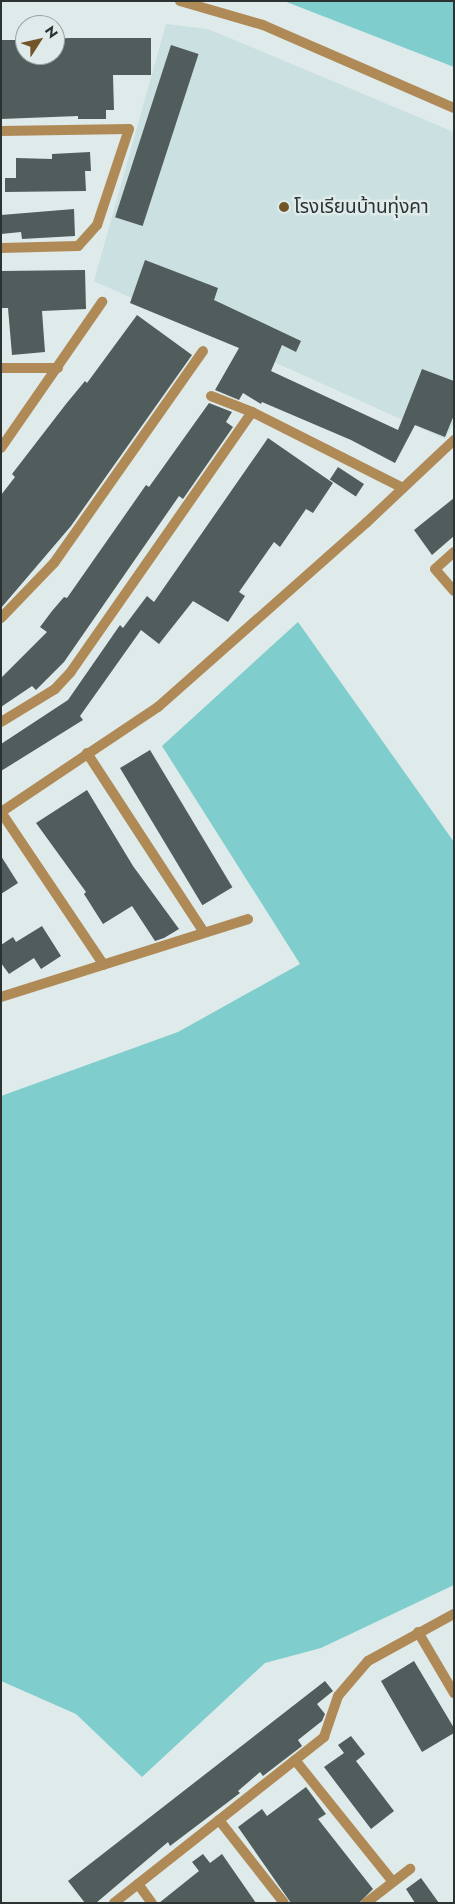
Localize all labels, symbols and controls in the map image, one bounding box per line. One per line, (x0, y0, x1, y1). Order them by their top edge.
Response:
north arrow (15, 15, 65, 65)
text: N (40, 22, 63, 42)
place label: โรงเรียนบ้านทุ่งคา (294, 196, 429, 218)
marker: โรงเรียนบ้านทุ่งคา (278, 201, 290, 213)

